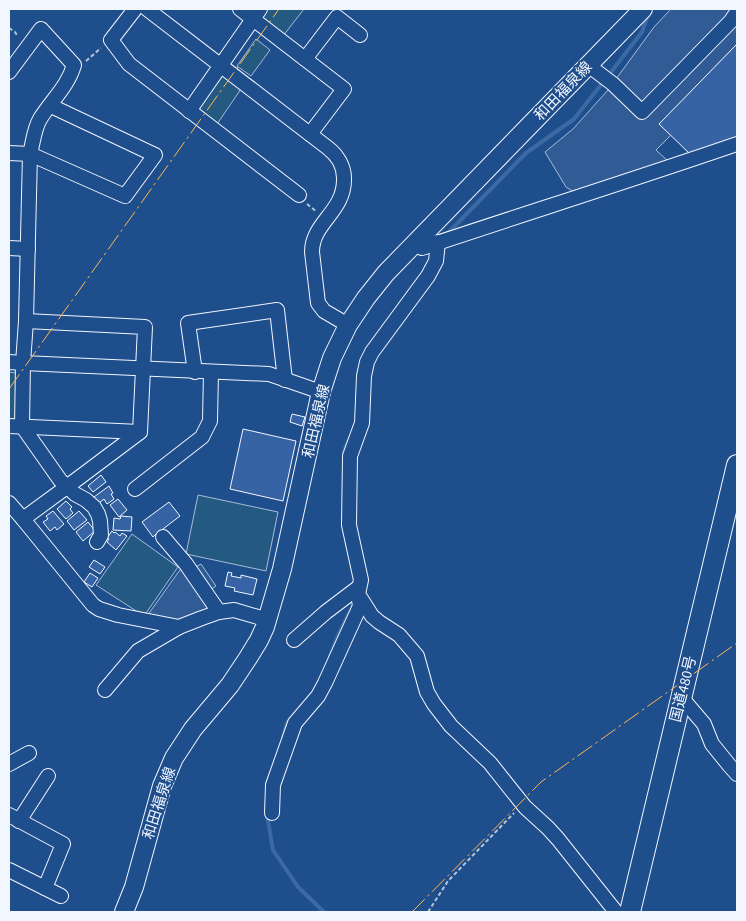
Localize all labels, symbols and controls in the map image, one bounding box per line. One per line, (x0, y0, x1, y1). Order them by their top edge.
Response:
street label: 和田福泉線 (530, 57, 597, 126)
street label: 和田福泉線 (298, 382, 335, 460)
street label: 国道480号 (665, 654, 702, 724)
street label: 和田福泉線 (138, 764, 181, 842)

